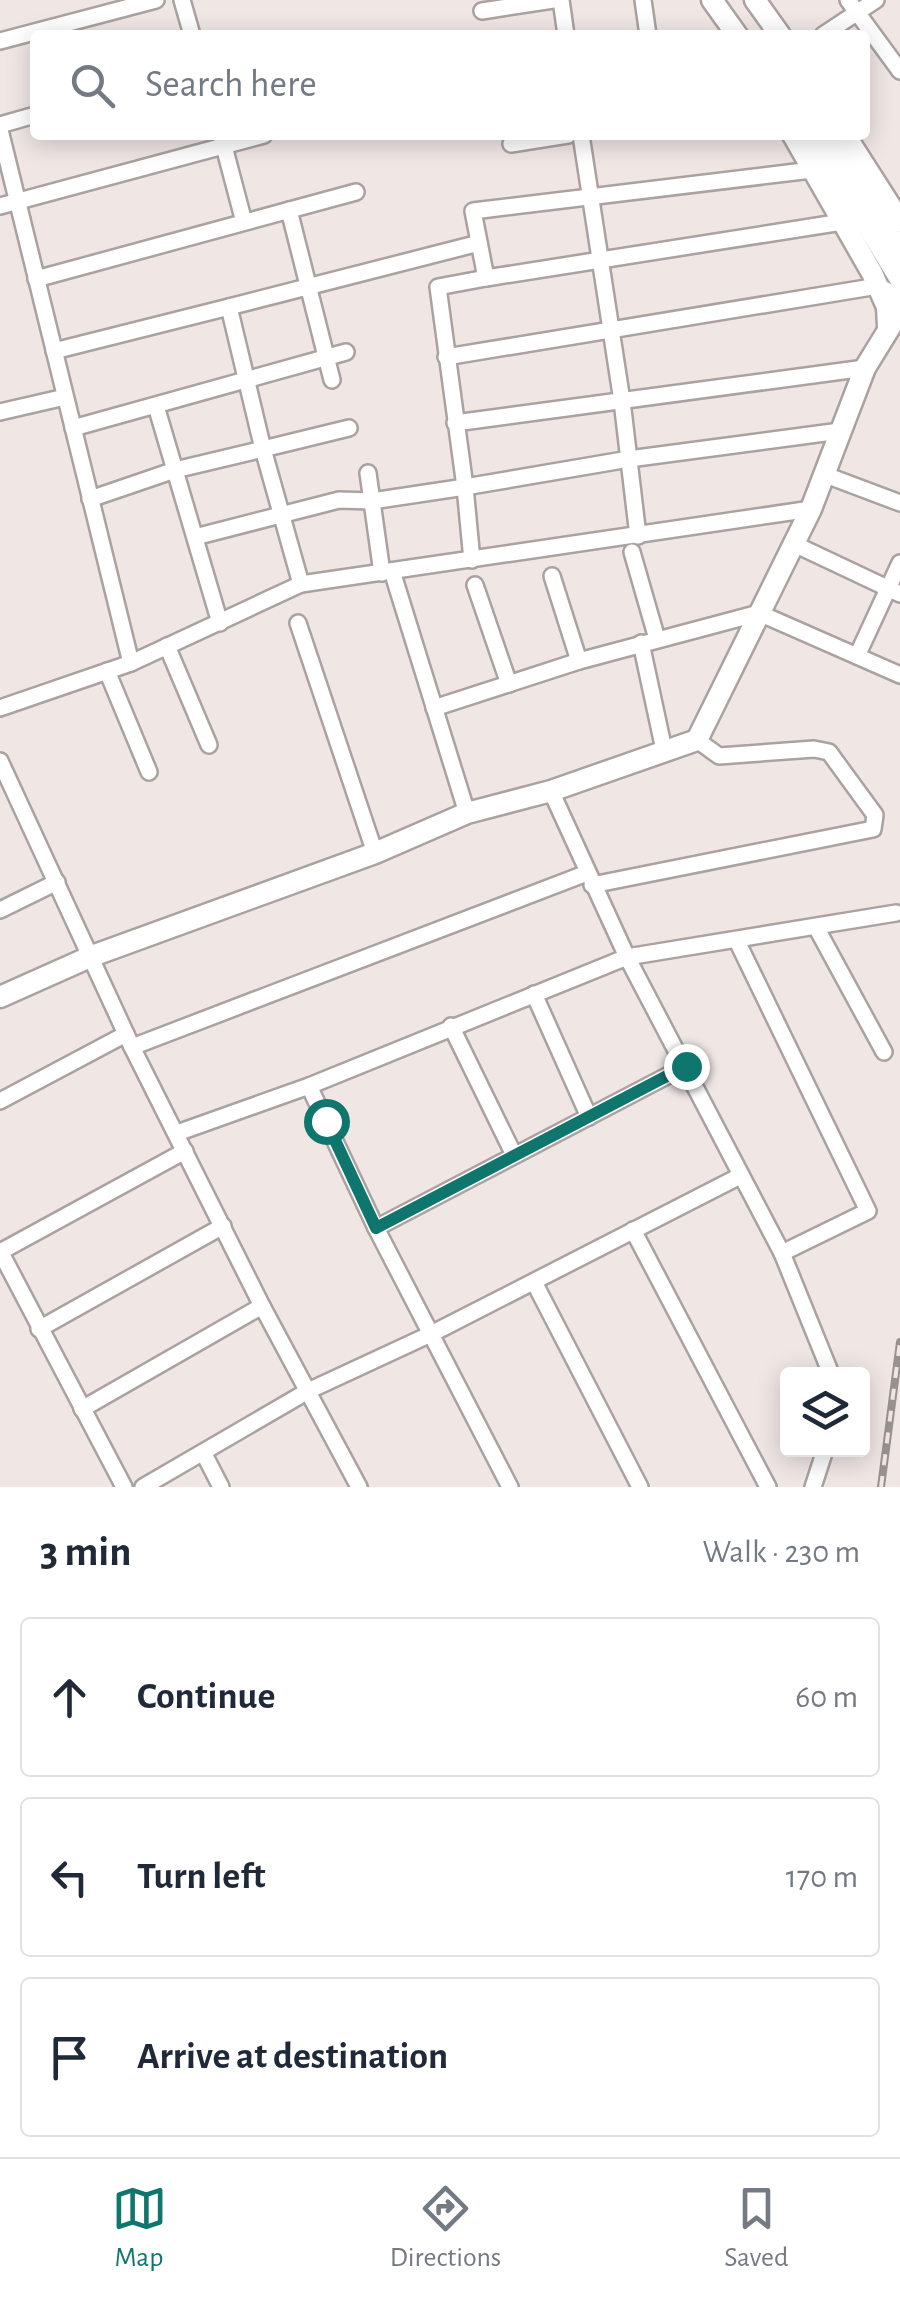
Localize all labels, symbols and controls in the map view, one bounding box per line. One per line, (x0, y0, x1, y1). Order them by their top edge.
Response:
search box (30, 30, 870, 140)
icon: search (65, 58, 120, 113)
text: Search here (145, 66, 317, 104)
route end (664, 1044, 710, 1090)
route start (304, 1099, 350, 1145)
map controls (780, 1367, 870, 1457)
button: layers (780, 1367, 870, 1457)
text: 3 min (40, 1531, 132, 1573)
text: Walk · 230 m (702, 1536, 860, 1568)
icon: ahead (42, 1670, 97, 1725)
text: Continue (137, 1678, 275, 1716)
text: 60 m (795, 1681, 858, 1713)
icon: left (42, 1850, 97, 1905)
text: Turn left (137, 1858, 265, 1896)
text: 170 m (786, 1861, 858, 1893)
icon: arrive (42, 2030, 97, 2085)
text: Arrive at destination (137, 2038, 448, 2076)
tab: Map (112, 2181, 167, 2275)
tab: Directions (390, 2181, 501, 2275)
tab: Saved (724, 2181, 788, 2275)

